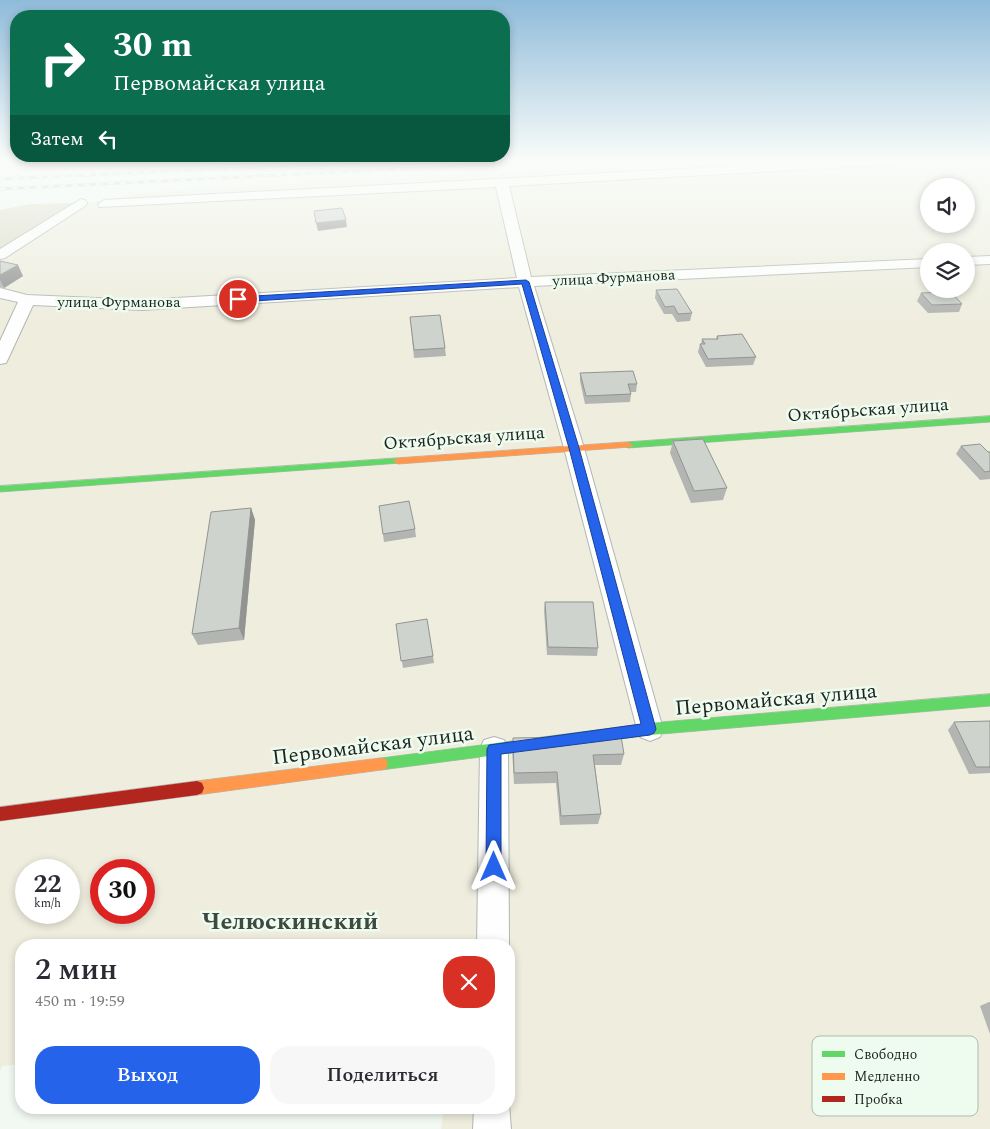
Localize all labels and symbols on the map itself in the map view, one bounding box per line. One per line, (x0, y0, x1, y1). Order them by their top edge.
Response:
street label: улица Фурманова (551, 263, 677, 293)
pin (217, 278, 259, 320)
street label: улица Фурманова (57, 291, 181, 314)
street label: Октябрьская улица (786, 391, 950, 429)
street label: Октябрьская улица (382, 419, 546, 457)
street label: Первомайская улица (674, 675, 879, 725)
street label: Первомайская улица (270, 718, 476, 774)
position arrow (467, 840, 519, 892)
speed limit sign: 30 (90, 859, 155, 924)
district label: Челюскинский (202, 904, 378, 940)
legend (812, 1036, 978, 1116)
text: Свободно (854, 1044, 917, 1065)
text: Медленно (854, 1066, 920, 1087)
text: Пробка (854, 1089, 903, 1110)

